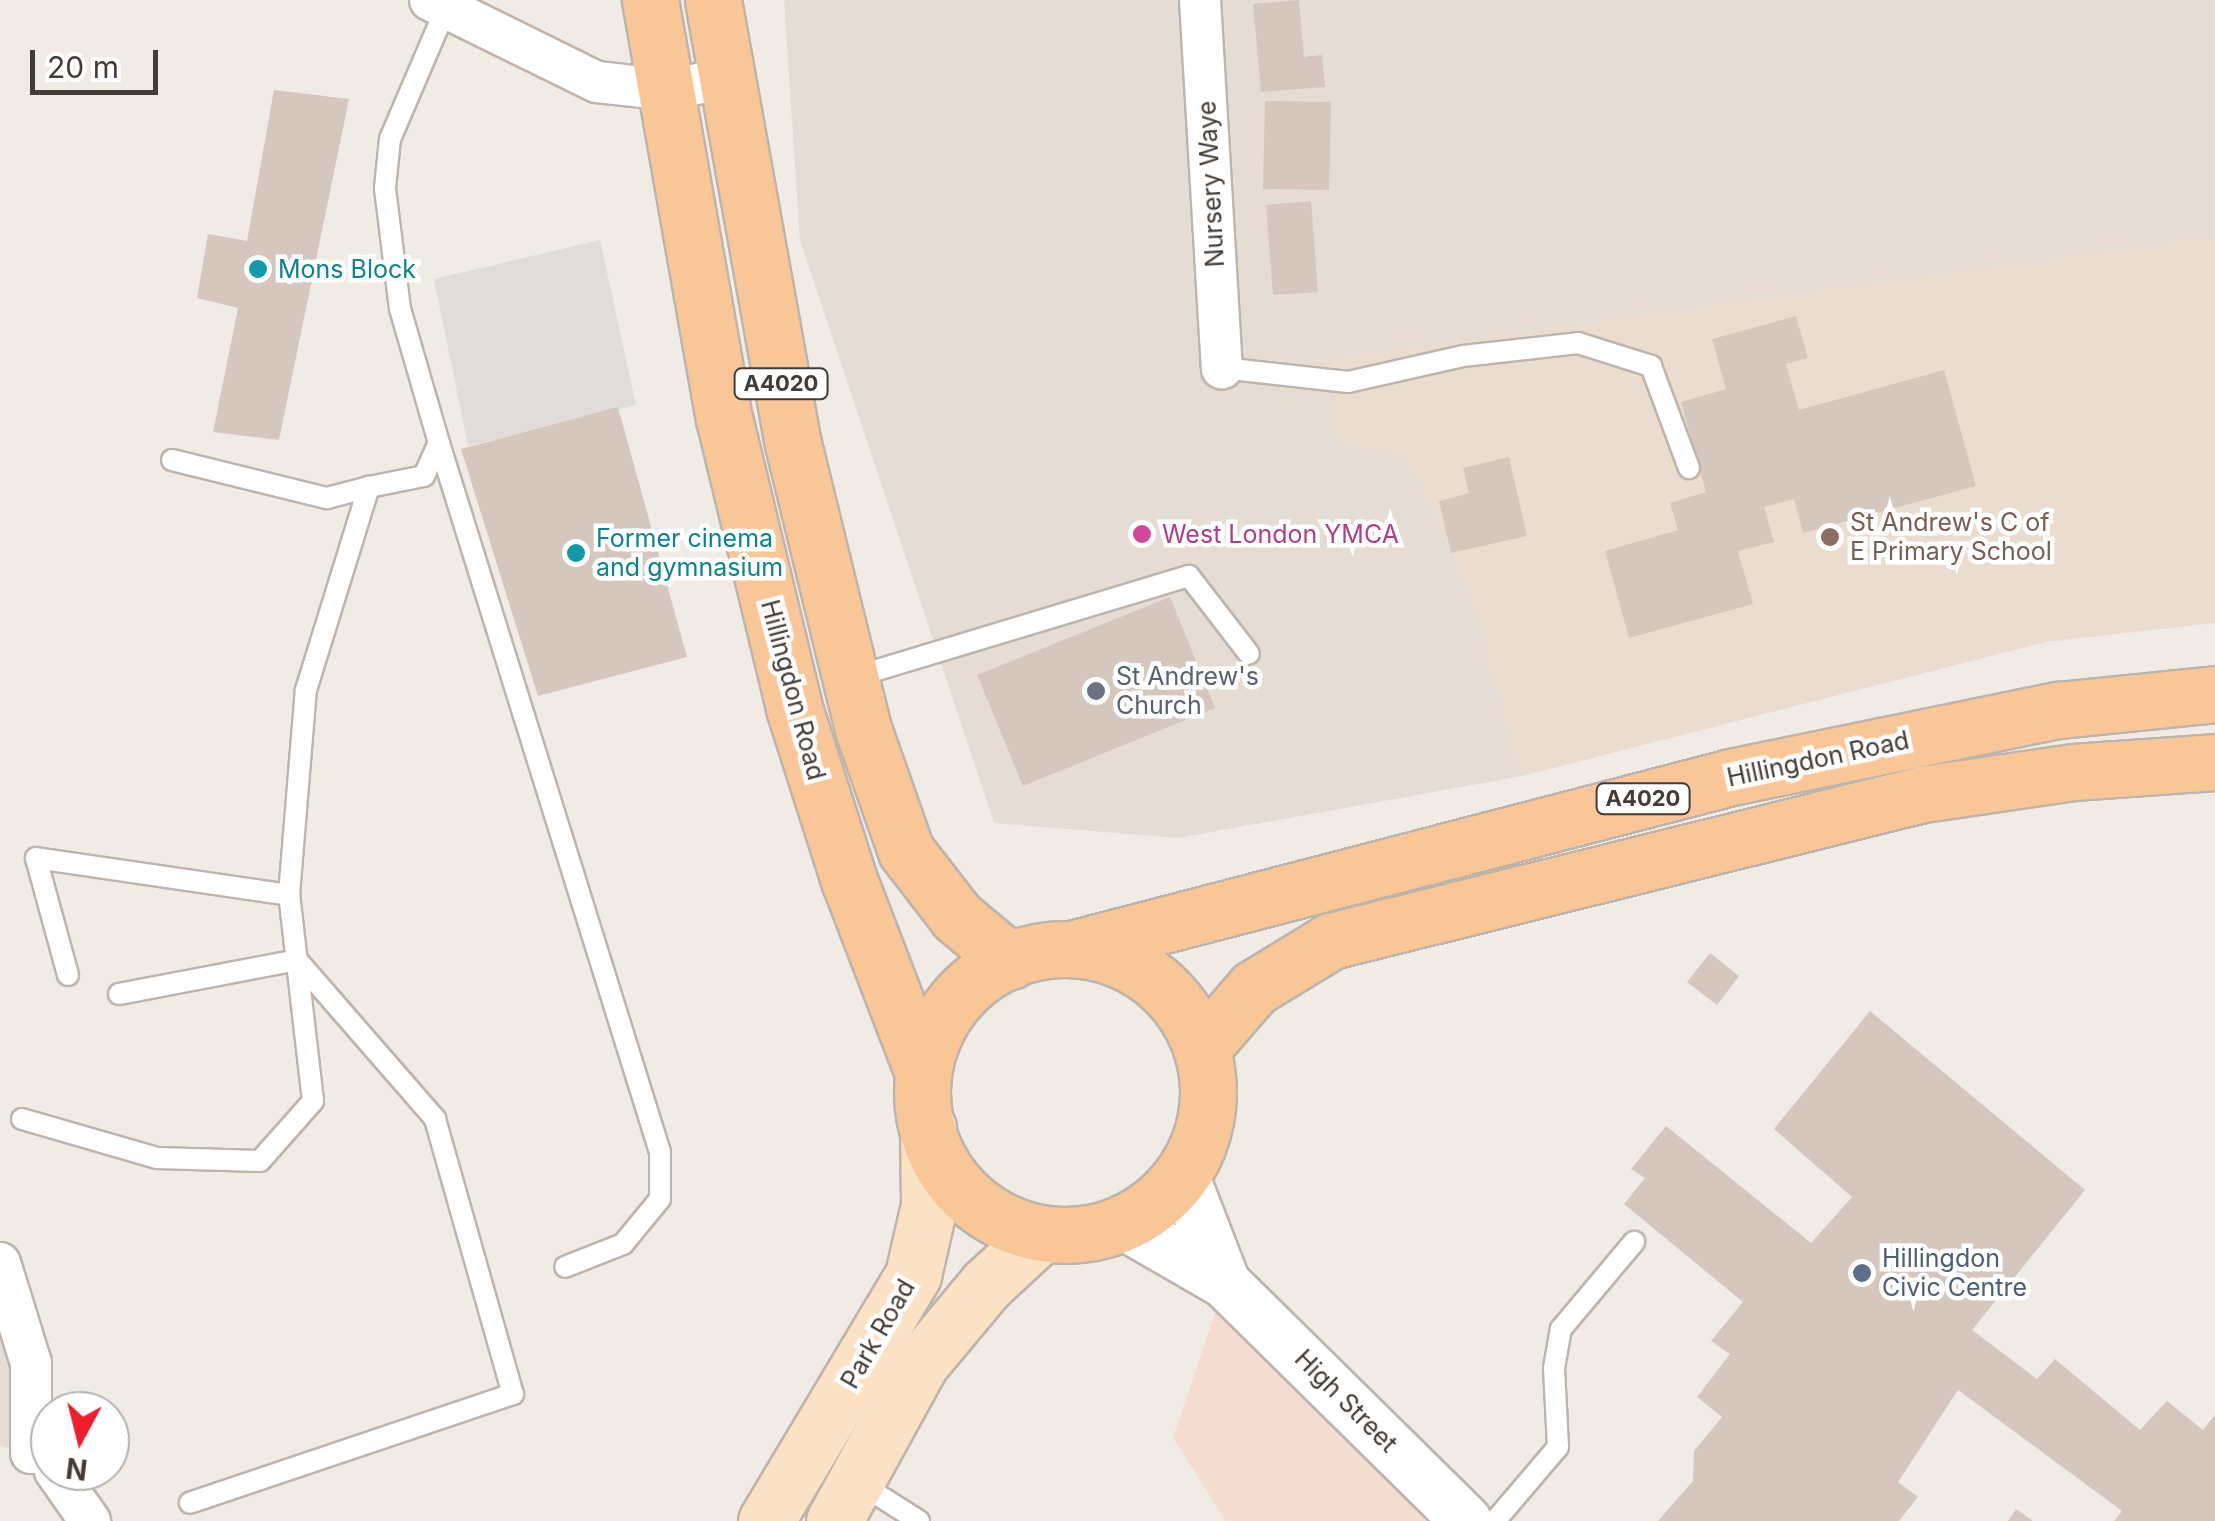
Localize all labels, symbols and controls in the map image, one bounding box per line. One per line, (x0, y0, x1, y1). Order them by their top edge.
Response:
scale bar (35, 30, 162, 92)
text: 20 m (47, 49, 119, 85)
street label: Nursery Waye (1192, 100, 1230, 268)
place label: Mons Block (278, 254, 416, 284)
marker: Mons Block (247, 258, 269, 280)
road number: A4020 (734, 367, 828, 401)
place label: St Andrew's C of E Primary School (1850, 508, 2052, 567)
place label: West London YMCA (1162, 519, 1399, 549)
marker: West London YMCA (1131, 523, 1153, 545)
place label: Former cinema and gymnasium (596, 524, 783, 583)
marker: St Andrew's C of E Primary School (1819, 526, 1841, 548)
marker: Former cinema and gymnasium (565, 542, 587, 564)
street label: Hillingdon Road (755, 597, 831, 783)
place label: St Andrew's Church (1116, 662, 1259, 721)
marker: St Andrew's Church (1085, 680, 1107, 702)
street label: Hillingdon Road (1724, 725, 1912, 793)
road number: A4020 (1596, 782, 1690, 816)
place label: Hillingdon Civic Centre (1882, 1244, 2027, 1303)
marker: Hillingdon Civic Centre (1851, 1262, 1873, 1284)
street label: Park Road (835, 1274, 921, 1394)
street label: High Street (1289, 1344, 1403, 1458)
north arrow (30, 1391, 130, 1491)
text: N (64, 1451, 89, 1487)

